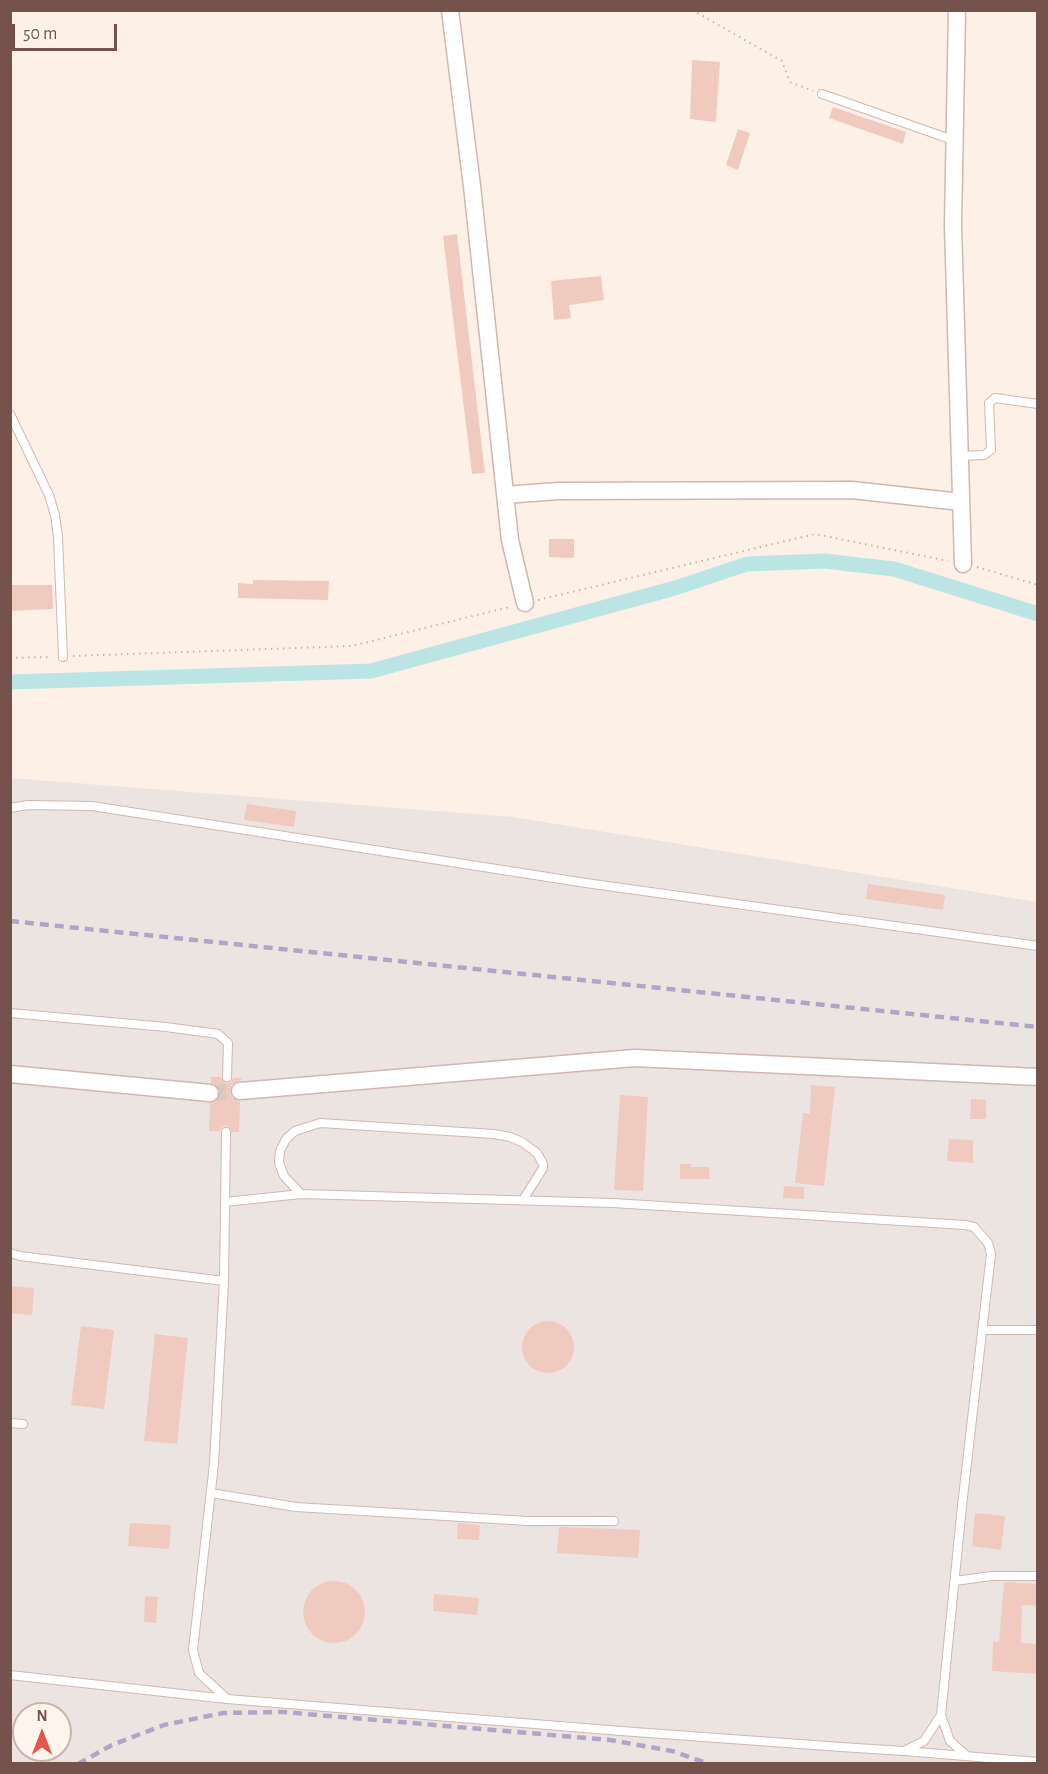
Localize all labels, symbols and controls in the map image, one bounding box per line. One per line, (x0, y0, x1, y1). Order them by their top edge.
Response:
scale bar (15, 12, 120, 50)
text: 50 m (23, 25, 57, 43)
north arrow (12, 1702, 72, 1762)
text: N (36, 1708, 48, 1724)

